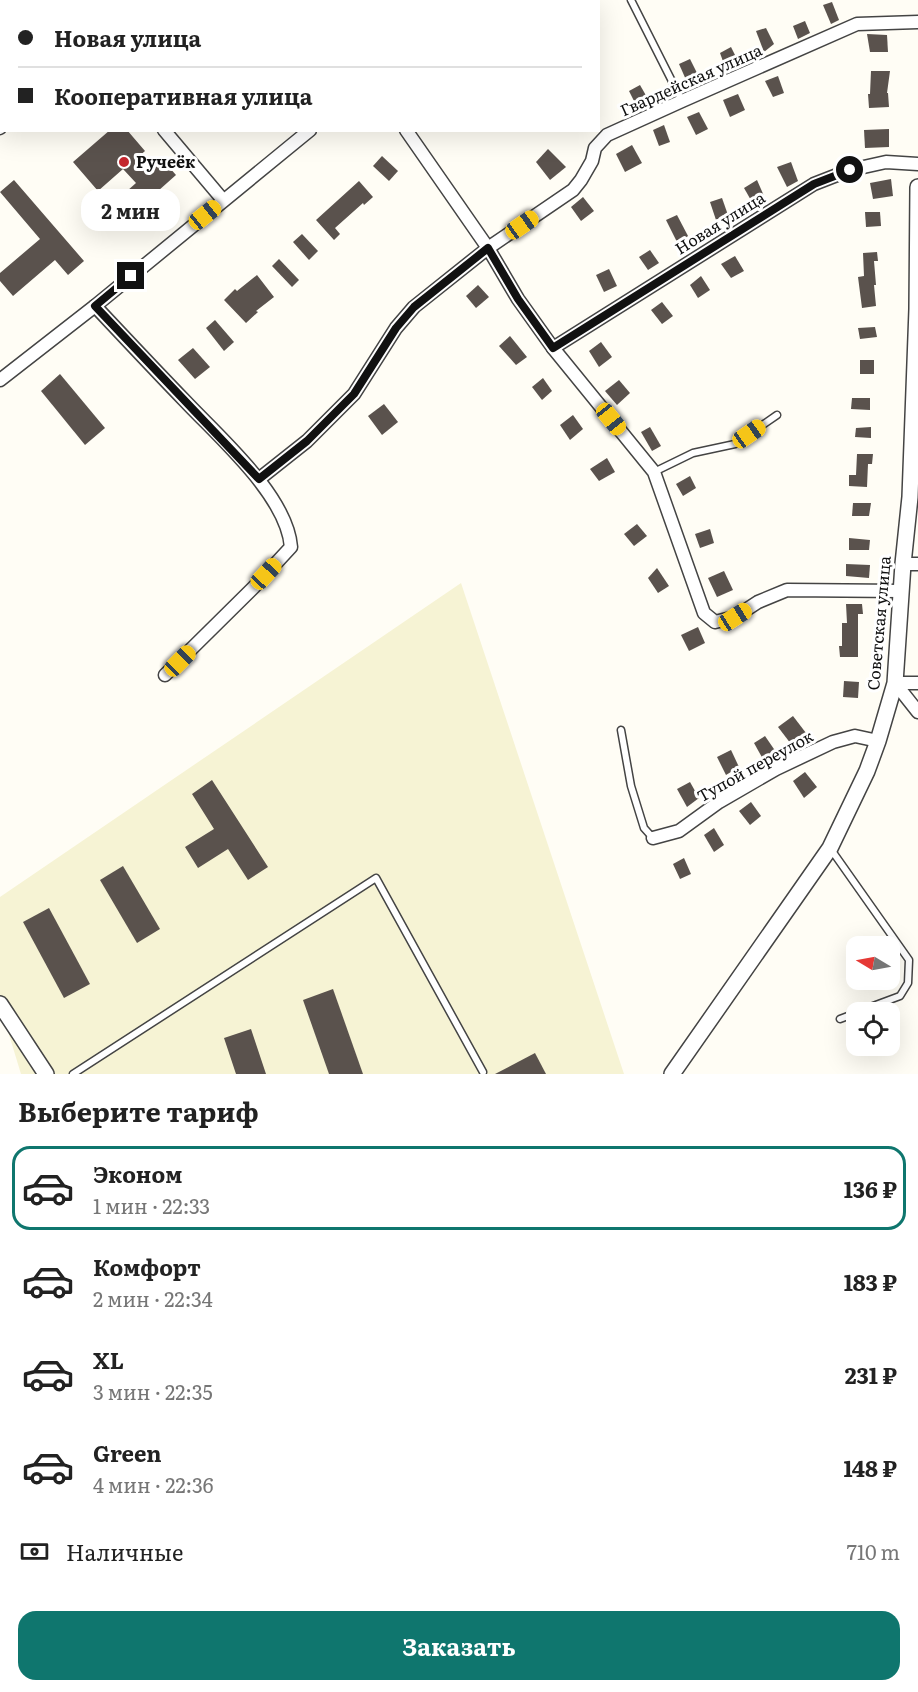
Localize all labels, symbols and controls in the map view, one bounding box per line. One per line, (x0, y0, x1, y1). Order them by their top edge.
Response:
text: Новая улица (54, 21, 201, 54)
street label: Гвардейская улица (616, 37, 766, 121)
text: Кооперативная улица (54, 79, 312, 112)
place label: Ручеёк (136, 149, 196, 173)
marker: Ручеёк (117, 155, 131, 169)
route start (836, 156, 863, 183)
street label: Новая улица (670, 185, 770, 259)
callout: 2 мин (82, 189, 180, 231)
text: 2 мин (101, 195, 160, 225)
car (185, 197, 225, 233)
car (502, 207, 542, 243)
route end (117, 262, 144, 289)
car (593, 399, 629, 439)
car (729, 416, 769, 452)
street label: Советская улица (860, 554, 896, 691)
car (247, 555, 285, 593)
car (715, 600, 755, 634)
car (161, 642, 199, 680)
street label: Тупой переулок (692, 723, 817, 807)
north arrow (846, 936, 900, 990)
map controls (846, 936, 900, 1056)
button: locate (846, 1002, 900, 1056)
text: Выберите тариф (18, 1090, 259, 1130)
text: Эконом (93, 1157, 182, 1190)
icon: car (21, 1161, 75, 1215)
text: 136 ₽ (844, 1172, 897, 1205)
text: 1 мин · 22:33 (93, 1190, 210, 1220)
text: Комфорт (93, 1250, 201, 1283)
icon: car (21, 1254, 75, 1308)
text: 183 ₽ (844, 1265, 897, 1298)
text: 2 мин · 22:34 (93, 1283, 213, 1313)
text: XL (93, 1343, 124, 1376)
icon: car (21, 1347, 75, 1401)
text: 231 ₽ (845, 1358, 897, 1391)
text: 3 мин · 22:35 (93, 1376, 213, 1406)
text: Green (93, 1436, 162, 1469)
icon: car (21, 1440, 75, 1494)
text: 148 ₽ (843, 1451, 897, 1484)
text: 4 мин · 22:36 (93, 1469, 214, 1499)
icon: cash (18, 1535, 51, 1568)
text: Наличные (66, 1535, 184, 1568)
text: 710 m (847, 1536, 900, 1566)
button: Заказать (18, 1611, 900, 1680)

